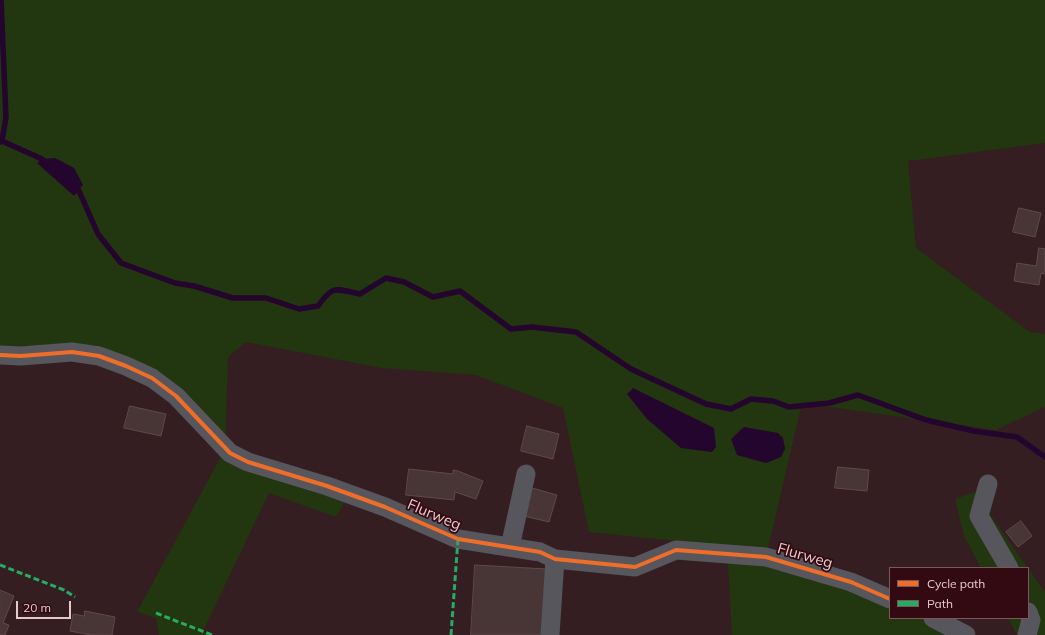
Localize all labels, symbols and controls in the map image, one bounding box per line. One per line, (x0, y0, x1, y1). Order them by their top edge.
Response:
street label: Flurweg (404, 496, 464, 534)
street label: Flurweg (775, 540, 835, 572)
legend (889, 567, 1029, 619)
text: Cycle path (927, 576, 985, 591)
scale bar (18, 593, 73, 619)
text: Path (927, 596, 953, 611)
text: 20 m (23, 600, 51, 615)

